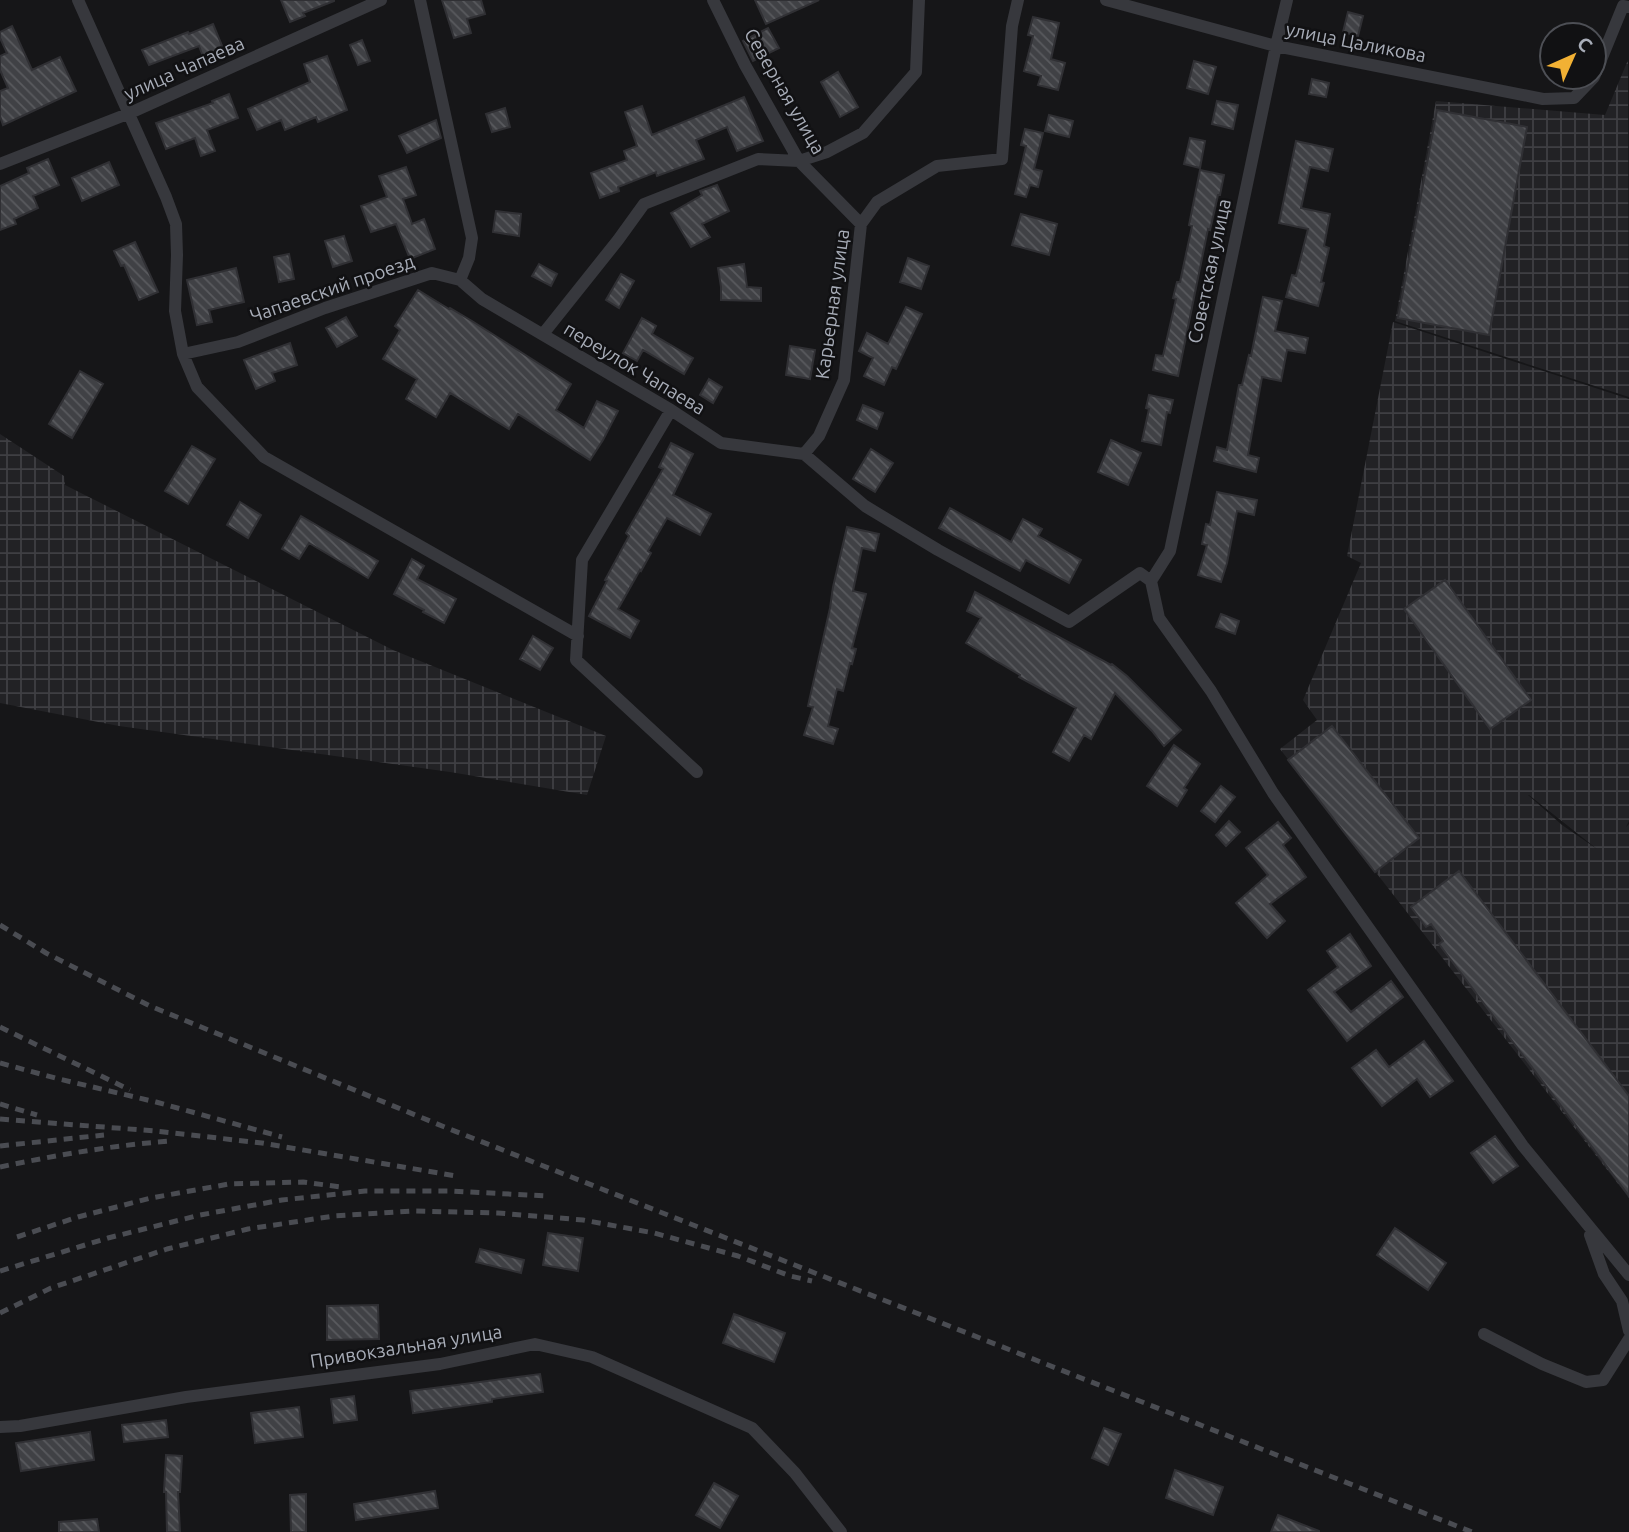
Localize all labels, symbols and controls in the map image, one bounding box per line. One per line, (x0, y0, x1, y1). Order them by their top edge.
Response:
street label: улица Цаликова (1284, 18, 1428, 66)
north arrow (1538, 21, 1608, 91)
street label: Северная улица (740, 24, 830, 158)
street label: улица Чапаева (120, 32, 248, 104)
text: С (1573, 32, 1597, 56)
street label: Советская улица (1183, 197, 1235, 345)
street label: Карьерная улица (811, 228, 853, 380)
street label: Чапаевский проезд (247, 250, 417, 326)
street label: переулок Чапаева (560, 317, 710, 419)
street label: Привокзальная улица (308, 1320, 504, 1372)

